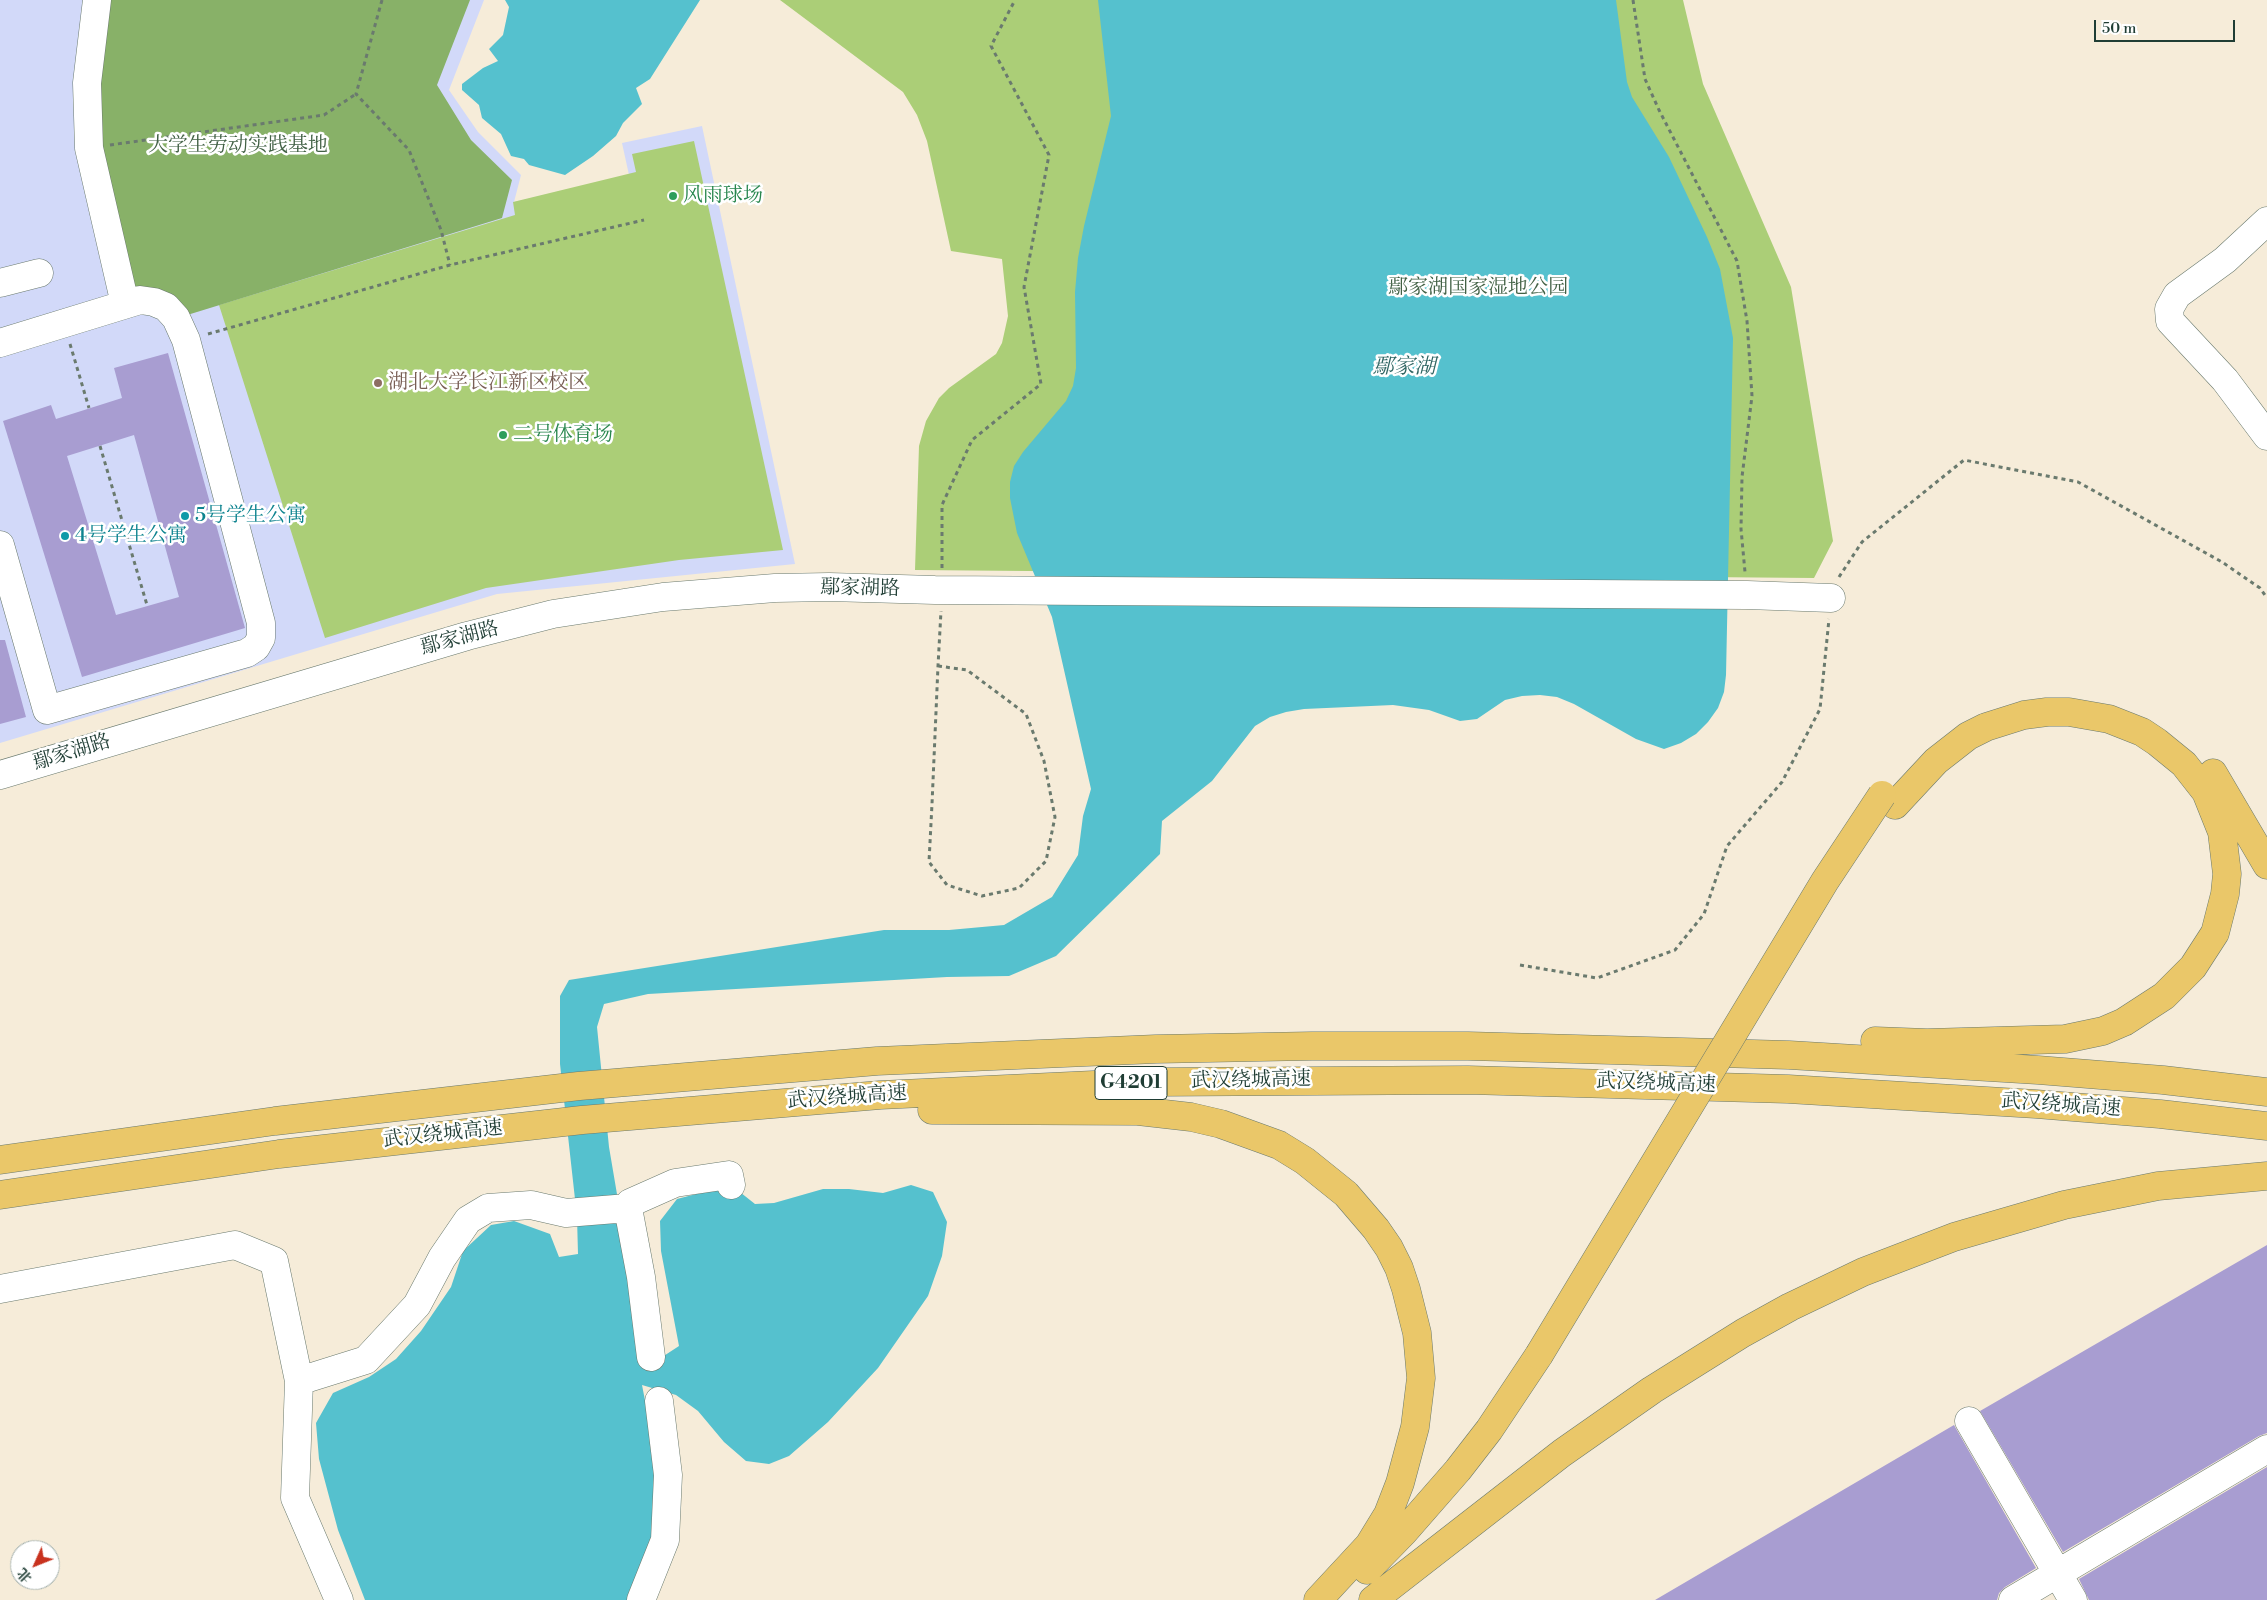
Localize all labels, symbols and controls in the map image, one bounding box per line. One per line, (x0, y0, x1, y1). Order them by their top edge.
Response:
scale bar (2097, 10, 2238, 42)
text: 50 m (2102, 19, 2136, 38)
park label: 大学生劳动实践基地 (148, 134, 328, 158)
place label: 风雨球场 (683, 184, 763, 208)
marker: 风雨球场 (667, 190, 679, 202)
park label: 鄢家湖国家湿地公园 (1388, 276, 1568, 300)
water label: 鄢家湖 (1373, 355, 1435, 381)
place label: 湖北大学长江新区校区 (388, 371, 588, 395)
marker: 湖北大学长江新区校区 (372, 377, 384, 389)
place label: 二号体育场 (513, 423, 613, 447)
marker: 二号体育场 (497, 429, 509, 441)
place label: 5号学生公寓 (195, 504, 306, 528)
marker: 5号学生公寓 (179, 510, 191, 522)
place label: 4号学生公寓 (75, 524, 187, 548)
marker: 4号学生公寓 (59, 530, 71, 542)
street label: 鄢家湖路 (820, 576, 900, 602)
street label: 鄢家湖路 (418, 617, 502, 661)
street label: 鄢家湖路 (30, 730, 114, 776)
road number: G4201 (1095, 1066, 1167, 1100)
street label: 武汉绕城高速 (1191, 1068, 1311, 1094)
street label: 武汉绕城高速 (1596, 1070, 1716, 1098)
street label: 武汉绕城高速 (786, 1082, 908, 1114)
street label: 武汉绕城高速 (2000, 1090, 2122, 1122)
street label: 武汉绕城高速 (382, 1117, 504, 1153)
north arrow (10, 1540, 60, 1590)
text: 北 (14, 1563, 36, 1586)

